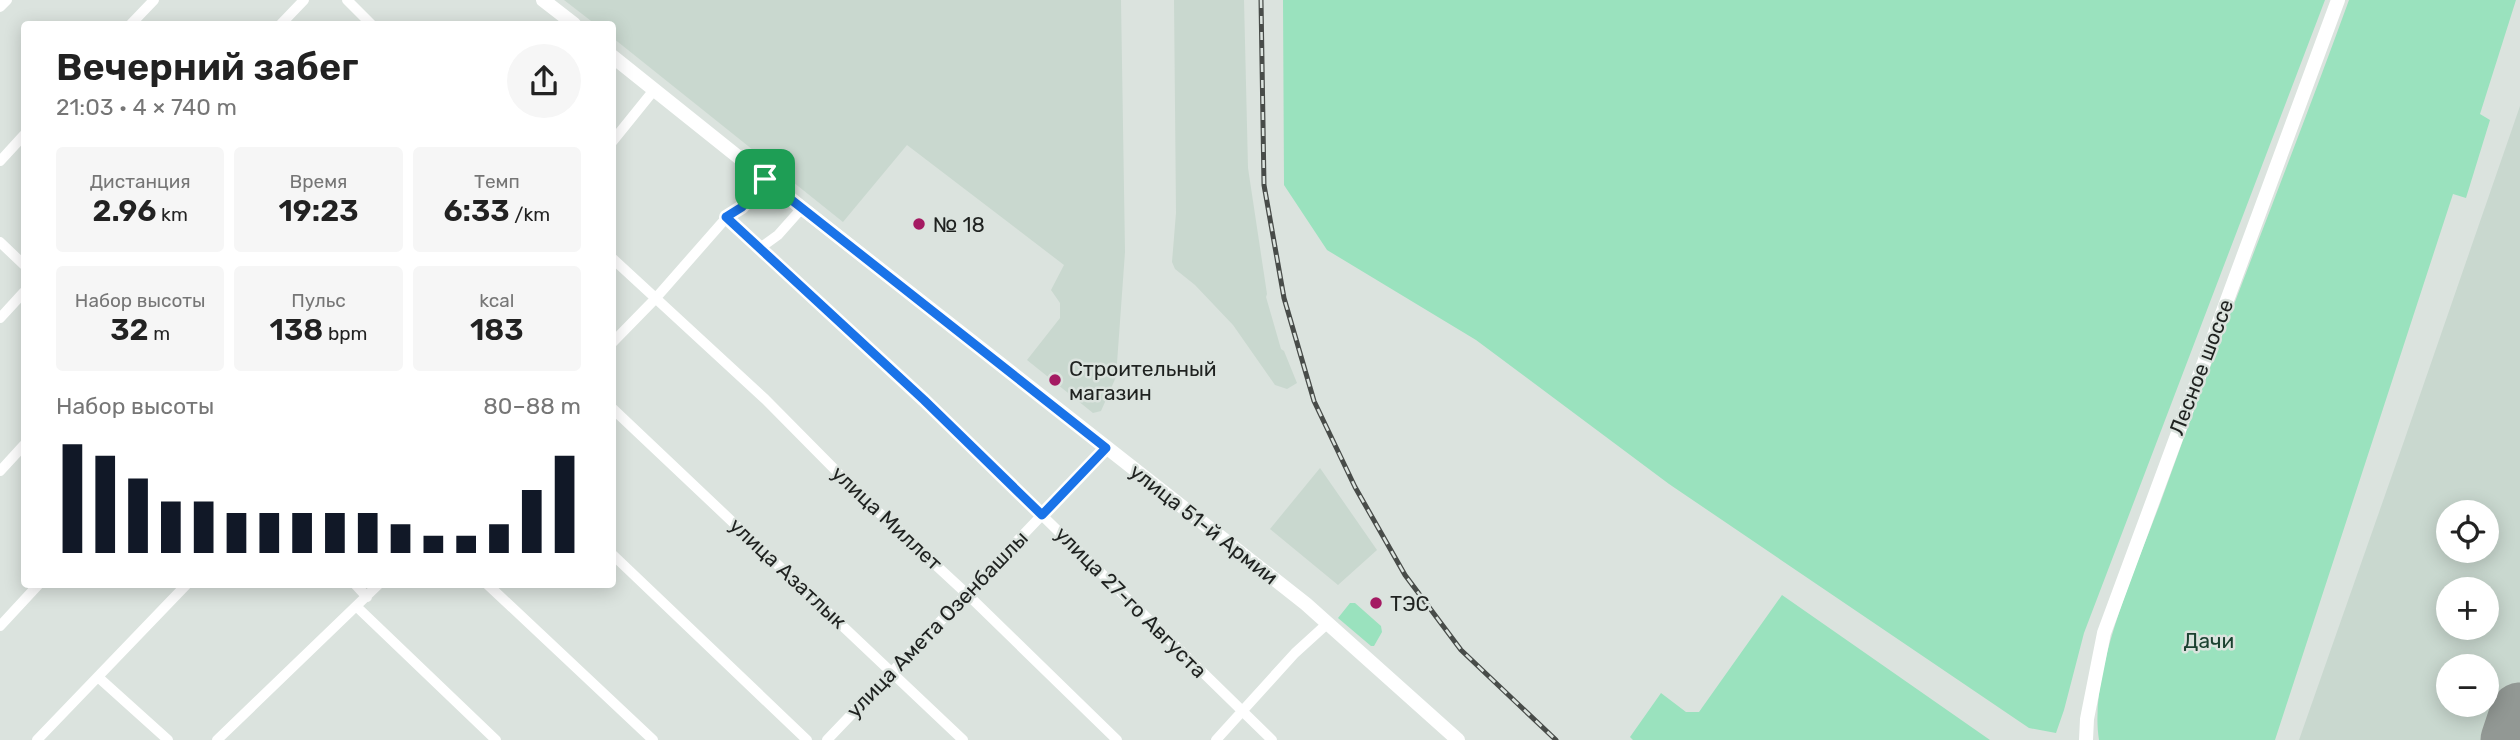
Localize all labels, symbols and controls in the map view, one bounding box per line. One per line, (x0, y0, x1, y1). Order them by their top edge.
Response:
text: Вечерний забег (56, 44, 358, 90)
button: share (507, 44, 581, 118)
text: 21:03 · 4 × 740 m (56, 93, 237, 121)
pin (735, 149, 795, 209)
icon: arrive (746, 160, 784, 198)
text: Дистанция (90, 170, 191, 193)
text: Время (290, 170, 347, 193)
text: Темп (474, 170, 520, 193)
text: 2.96 (93, 193, 156, 229)
text: 19:23 (278, 193, 359, 229)
text: 6:33 (443, 193, 510, 229)
text: km (156, 203, 188, 226)
text: /km (510, 203, 550, 226)
place label: № 18 (933, 212, 985, 237)
marker: № 18 (911, 216, 927, 232)
text: Набор высоты (75, 289, 206, 312)
text: Пульс (291, 289, 346, 312)
text: kcal (479, 289, 514, 312)
street label: Лесное шоссе (2164, 296, 2238, 438)
text: 32 (110, 312, 149, 348)
text: 138 (270, 312, 323, 348)
text: 183 (470, 312, 524, 348)
text: m (149, 322, 170, 345)
text: bpm (323, 322, 367, 345)
place label: Строительный магазин (1069, 356, 1217, 405)
marker: Строительный магазин (1047, 372, 1063, 388)
text: Набор высоты (56, 392, 214, 420)
text: 80–88 m (483, 392, 581, 420)
street label: улица 51-й Армии (1125, 458, 1283, 590)
street label: улица Миллет (827, 460, 948, 576)
map controls (2436, 500, 2499, 717)
button: locate (2436, 500, 2499, 563)
street label: улица Азатлык (724, 512, 852, 634)
street label: улица 27-го Августа (1050, 521, 1212, 683)
street label: улица Амета Озенбашлы (841, 525, 1033, 723)
button: + (2436, 577, 2499, 640)
place label: ТЭС (1390, 591, 1430, 616)
marker: ТЭС (1368, 595, 1384, 611)
park label: Дачи (2184, 628, 2234, 653)
button: − (2436, 654, 2499, 717)

